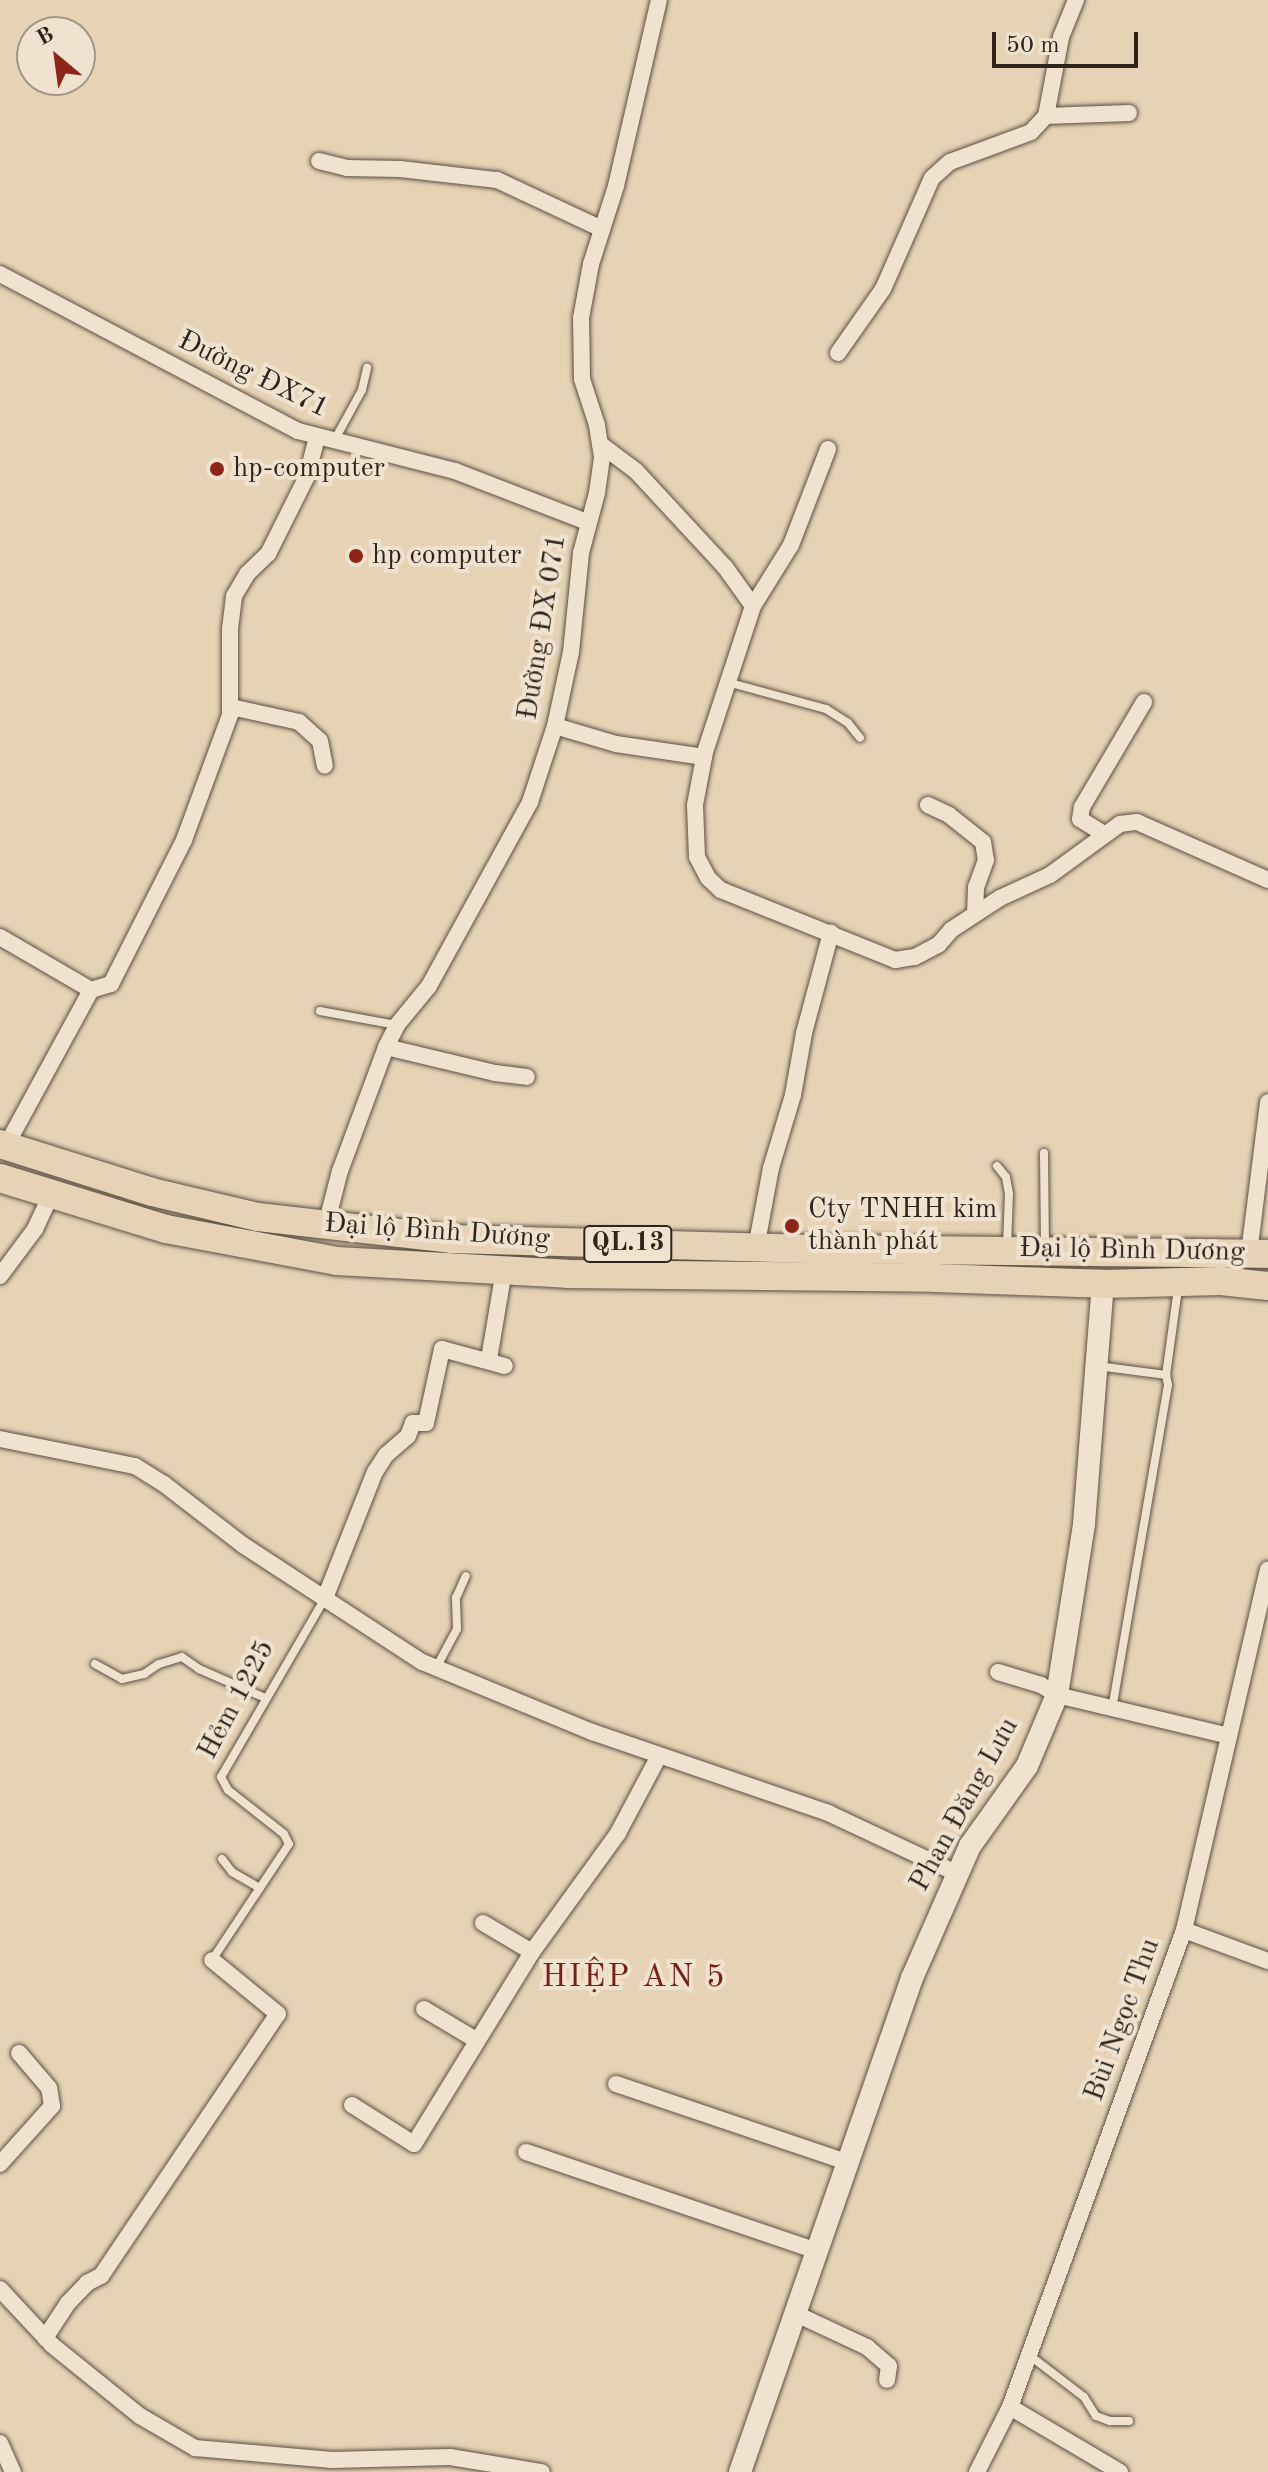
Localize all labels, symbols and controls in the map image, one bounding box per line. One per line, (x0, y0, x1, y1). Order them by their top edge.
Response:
north arrow (16, 16, 96, 96)
scale bar (996, 16, 1142, 66)
text: B (33, 23, 58, 50)
text: 50 m (1006, 34, 1060, 58)
street label: Đường ĐX71 (172, 324, 334, 426)
place label: hp-computer (233, 452, 385, 486)
marker: hp-computer (208, 460, 226, 478)
street label: Đường ĐX 071 (512, 532, 574, 722)
place label: hp computer (372, 539, 522, 573)
marker: hp computer (347, 547, 365, 565)
place label: Cty TNHH kim thành phát (808, 1193, 997, 1259)
street label: Đại lộ Bình Dương (323, 1207, 551, 1257)
marker: Cty TNHH kim thành phát (783, 1217, 801, 1235)
road number: QL.13 (582, 1222, 674, 1266)
street label: Đại lộ Bình Dương (1019, 1232, 1245, 1270)
street label: Hẻm 1225 (192, 1635, 282, 1765)
street label: Phan Đăng Lưu (903, 1712, 1027, 1898)
street label: Bùi Ngọc Thu (1078, 1934, 1168, 2106)
district label: HIỆP AN 5 (541, 1959, 727, 1997)

